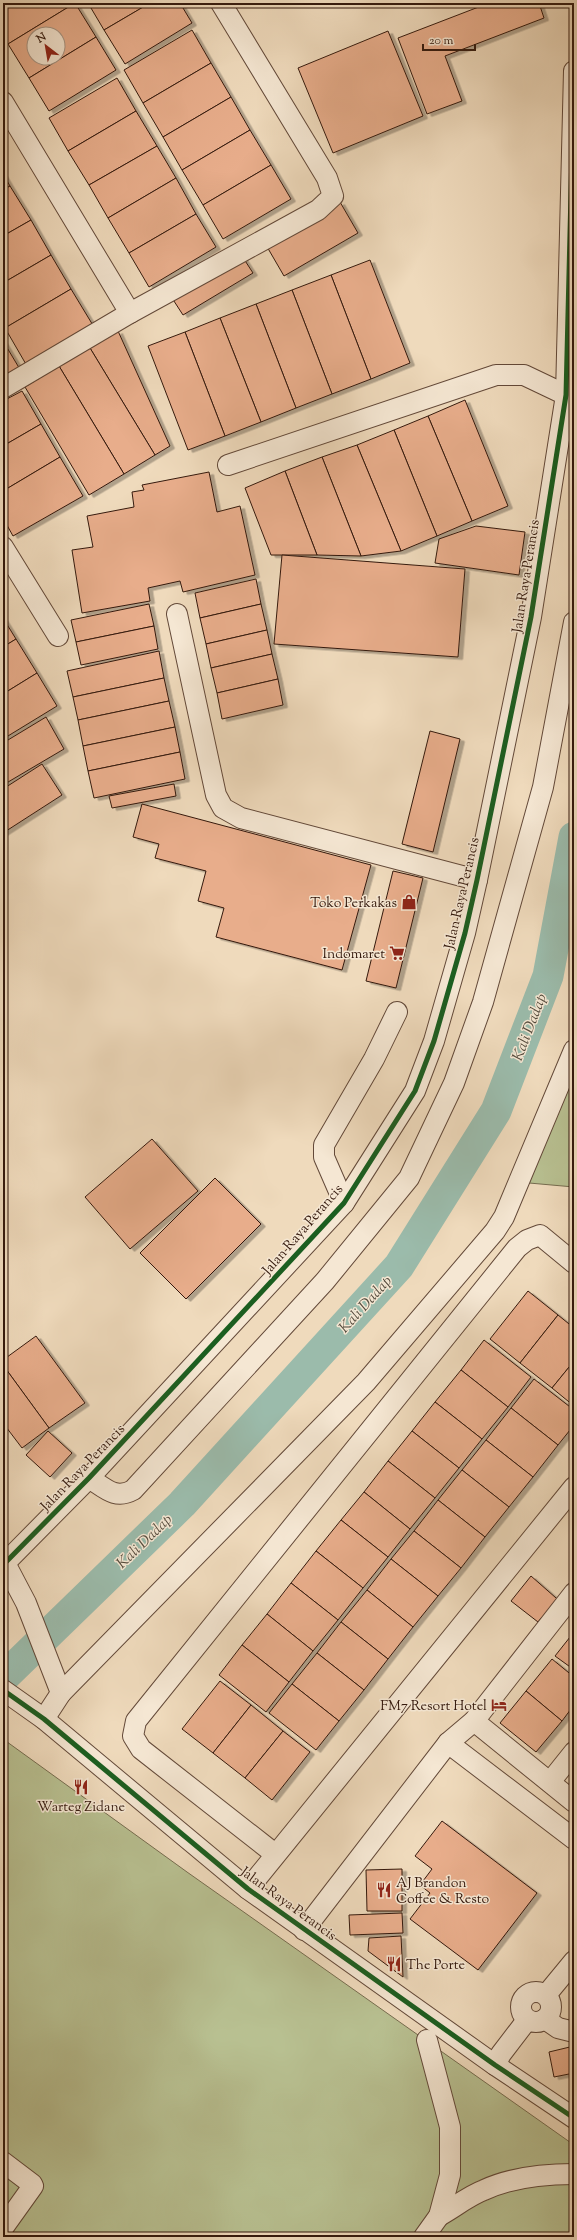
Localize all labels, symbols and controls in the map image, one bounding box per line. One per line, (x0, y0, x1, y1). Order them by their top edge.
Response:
north arrow (26, 26, 66, 66)
scale bar (423, 26, 475, 52)
text: N (33, 29, 49, 48)
text: 20 m (429, 32, 454, 50)
street label: Jalan Raya Perancis (508, 518, 546, 635)
street label: Jalan Raya Perancis (440, 836, 486, 952)
shop icon: Toko Perkakas (400, 893, 418, 911)
place label: Toko Perkakas (310, 894, 397, 914)
supermarket icon: Indomaret (388, 944, 406, 962)
place label: Indomaret (323, 945, 385, 965)
water label: Kali Dadap (508, 991, 553, 1064)
street label: Jalan Raya Perancis (258, 1181, 349, 1281)
water label: Kali Dadap (335, 1272, 398, 1338)
street label: Jalan Raya Perancis (36, 1420, 130, 1517)
water label: Kali Dadap (112, 1510, 178, 1574)
hotel icon: FM7 Resort Hotel (490, 1696, 508, 1714)
place label: FM7 Resort Hotel (380, 1697, 487, 1717)
restaurant icon: Warteg Zidane (72, 1778, 90, 1796)
place label: Warteg Zidane (37, 1798, 125, 1818)
street label: Jalan Raya Perancis (235, 1862, 340, 1946)
place label: AJ Brandon Coffee & Resto (396, 1874, 489, 1910)
restaurant icon: AJ Brandon Coffee & Resto (375, 1881, 393, 1899)
restaurant icon: The Porte (385, 1955, 403, 1973)
place label: The Porte (406, 1956, 465, 1976)

